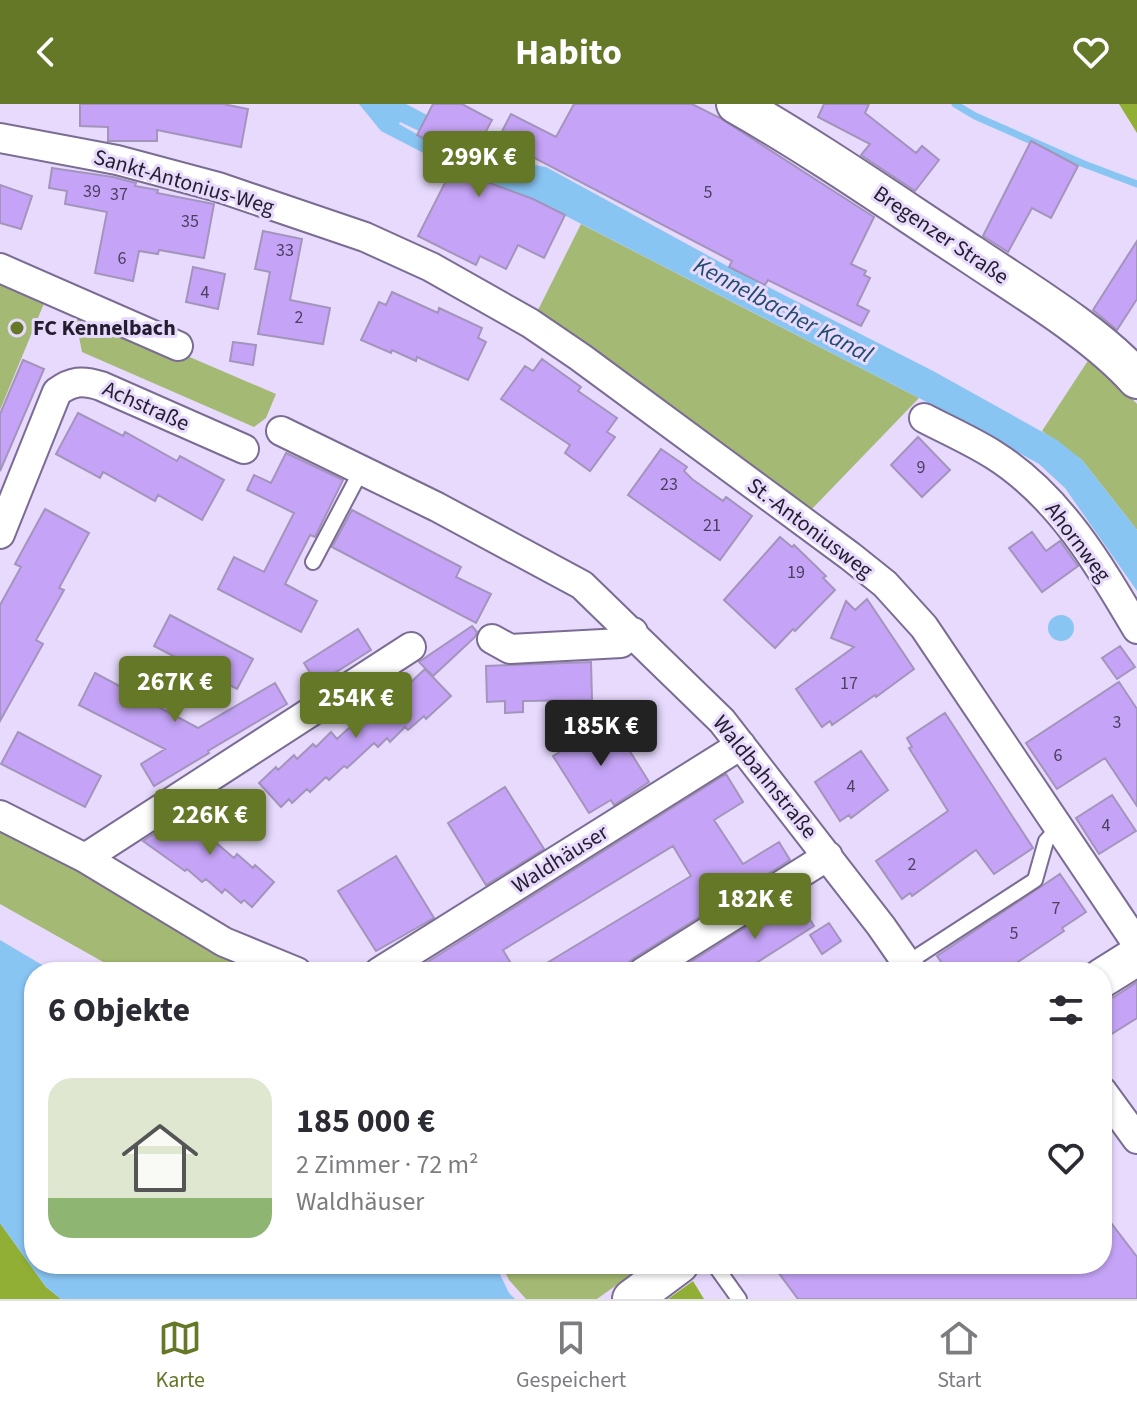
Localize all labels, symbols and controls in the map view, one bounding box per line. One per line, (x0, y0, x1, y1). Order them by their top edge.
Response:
text: Habito (515, 27, 622, 78)
icon: back (24, 30, 68, 74)
icon: heart (1069, 30, 1113, 74)
pin: 299K € (414, 131, 544, 199)
text: 299K € (441, 138, 517, 175)
street label: Sankt-Antonius-Weg (90, 141, 278, 223)
street label: Bregenzer Straße (867, 178, 1015, 292)
house number: 39 (83, 179, 101, 204)
house number: 5 (704, 180, 713, 205)
house number: 37 (110, 182, 128, 207)
house number: 35 (181, 209, 199, 234)
house number: 33 (276, 238, 294, 263)
house number: 6 (118, 246, 127, 271)
water label: Kennelbacher Kanal (687, 248, 879, 372)
house number: 4 (201, 280, 210, 305)
house number: 2 (295, 305, 304, 330)
place label: FC Kennelbach (33, 312, 176, 344)
marker: FC Kennelbach (8, 319, 26, 337)
street label: Achstraße (97, 373, 195, 439)
house number: 9 (917, 455, 926, 480)
street label: St.-Antoniusweg (740, 470, 880, 586)
house number: 23 (660, 472, 678, 497)
street label: Ahornweg (1037, 495, 1119, 589)
house number: 21 (703, 513, 721, 538)
house number: 19 (787, 560, 805, 585)
pin: 267K € (110, 656, 240, 724)
text: 267K € (137, 663, 213, 700)
house number: 17 (840, 671, 858, 696)
pin: 254K € (291, 672, 421, 740)
text: 254K € (318, 679, 394, 716)
pin: 185K € (536, 700, 666, 768)
text: 185K € (563, 707, 639, 744)
street label: Waldbahnstraße (705, 708, 825, 846)
house number: 3 (1113, 710, 1122, 735)
house number: 6 (1054, 743, 1063, 768)
house number: 4 (847, 774, 856, 799)
pin: 226K € (145, 789, 275, 857)
text: 226K € (172, 796, 248, 833)
house number: 4 (1102, 813, 1111, 838)
street label: Waldhäuser (505, 816, 615, 901)
house number: 2 (908, 852, 917, 877)
pin: 182K € (690, 873, 820, 941)
text: 182K € (717, 880, 793, 917)
house number: 7 (1052, 896, 1061, 921)
house number: 5 (1010, 921, 1019, 946)
text: 6 Objekte (48, 986, 190, 1035)
icon: filters (1044, 988, 1088, 1032)
text: 185 000 € (296, 1097, 435, 1146)
icon: home (112, 1110, 208, 1206)
icon: heart (1044, 1136, 1088, 1180)
text: 2 Zimmer · 72 m² (296, 1146, 479, 1183)
text: Waldhäuser (296, 1183, 424, 1220)
tab: Karte (155, 1316, 205, 1396)
tab: Gespeichert (516, 1316, 626, 1396)
tab: Start (937, 1316, 981, 1396)

